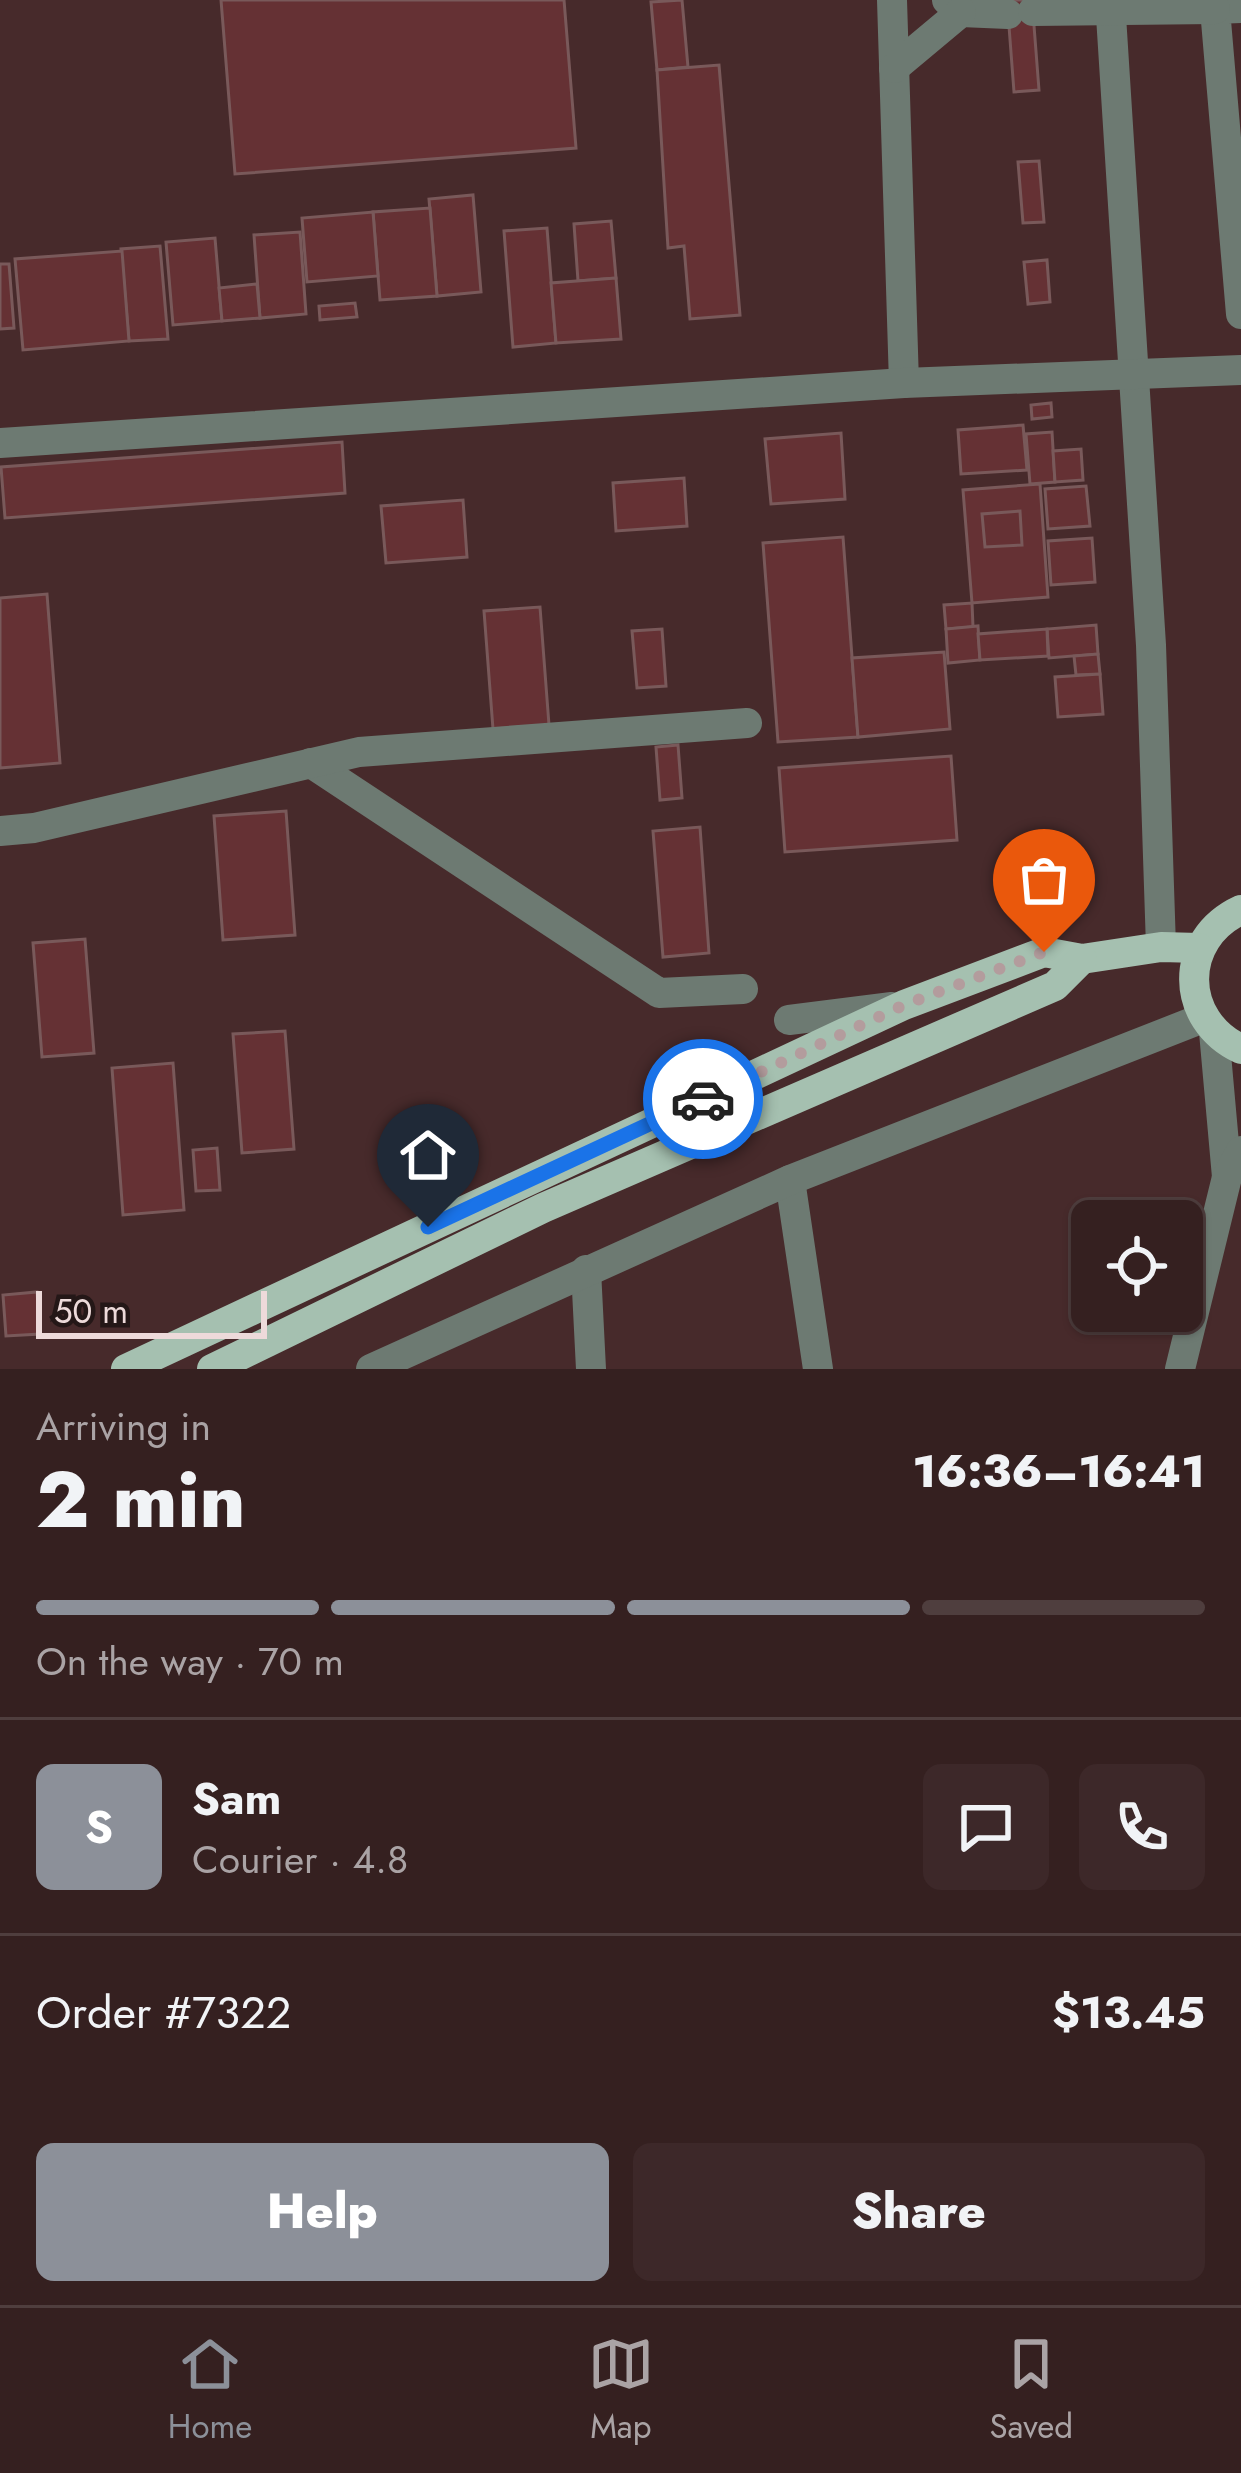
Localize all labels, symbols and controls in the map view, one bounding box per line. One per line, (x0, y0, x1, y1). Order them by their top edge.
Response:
pin (993, 829, 1095, 952)
icon: bag (1011, 847, 1077, 913)
courier (643, 1039, 763, 1159)
icon: car (670, 1066, 736, 1132)
pin (377, 1104, 479, 1227)
icon: home (395, 1122, 461, 1188)
map controls (1071, 1200, 1203, 1332)
button: locate (1071, 1200, 1203, 1332)
scale bar (36, 1285, 267, 1338)
text: 50 m (54, 1288, 128, 1335)
text: Arriving in (36, 1398, 211, 1455)
text: 16:36–16:41 (912, 1439, 1205, 1504)
text: 2 min (36, 1444, 245, 1556)
text: On the way · 70 m (36, 1633, 344, 1690)
button: chat (923, 1764, 1049, 1890)
button: phone (1079, 1764, 1205, 1890)
text: Sam (192, 1766, 281, 1831)
text: S (85, 1794, 113, 1859)
text: Courier · 4.8 (192, 1831, 408, 1888)
text: Order #7322 (36, 1980, 291, 2045)
text: $13.45 (1052, 1980, 1205, 2045)
button: Help (36, 2143, 609, 2281)
button: Share (633, 2143, 1205, 2281)
tab: Home (168, 2331, 252, 2450)
tab: Map (588, 2331, 654, 2450)
tab: Saved (990, 2331, 1073, 2450)

